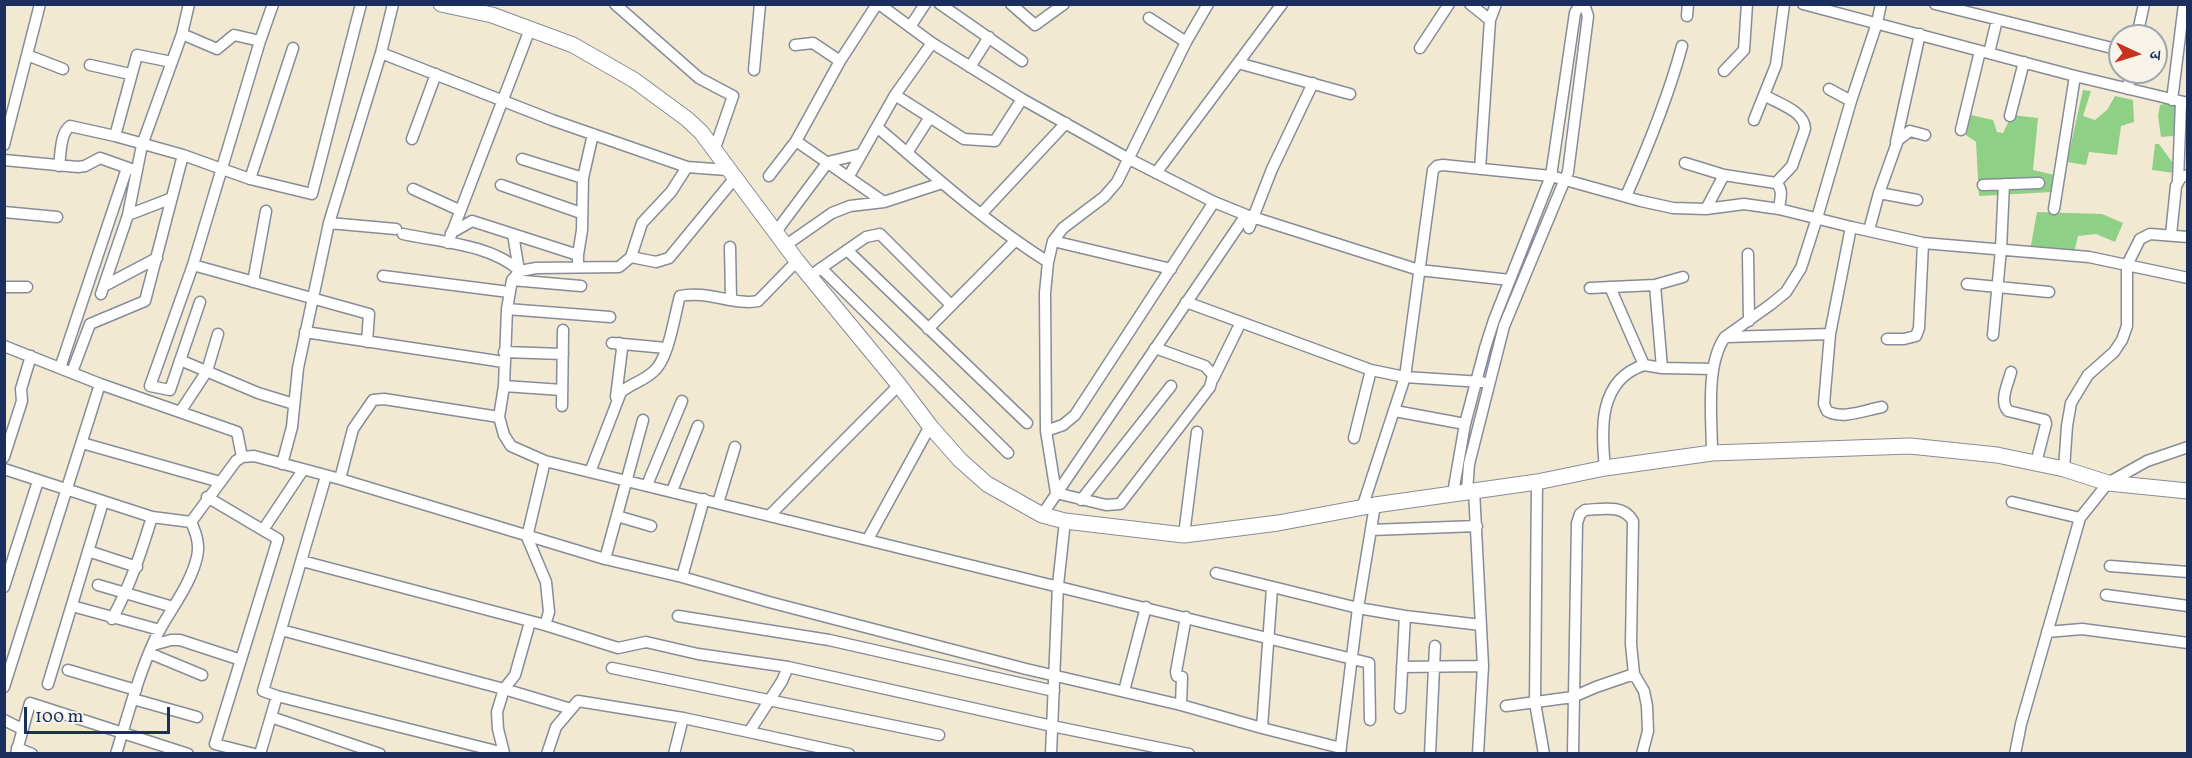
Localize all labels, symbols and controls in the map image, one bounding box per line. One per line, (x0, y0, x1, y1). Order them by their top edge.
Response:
north arrow (2108, 24, 2168, 84)
text: उ (2143, 50, 2165, 60)
scale bar (27, 695, 172, 733)
text: 100 m (35, 705, 84, 730)

